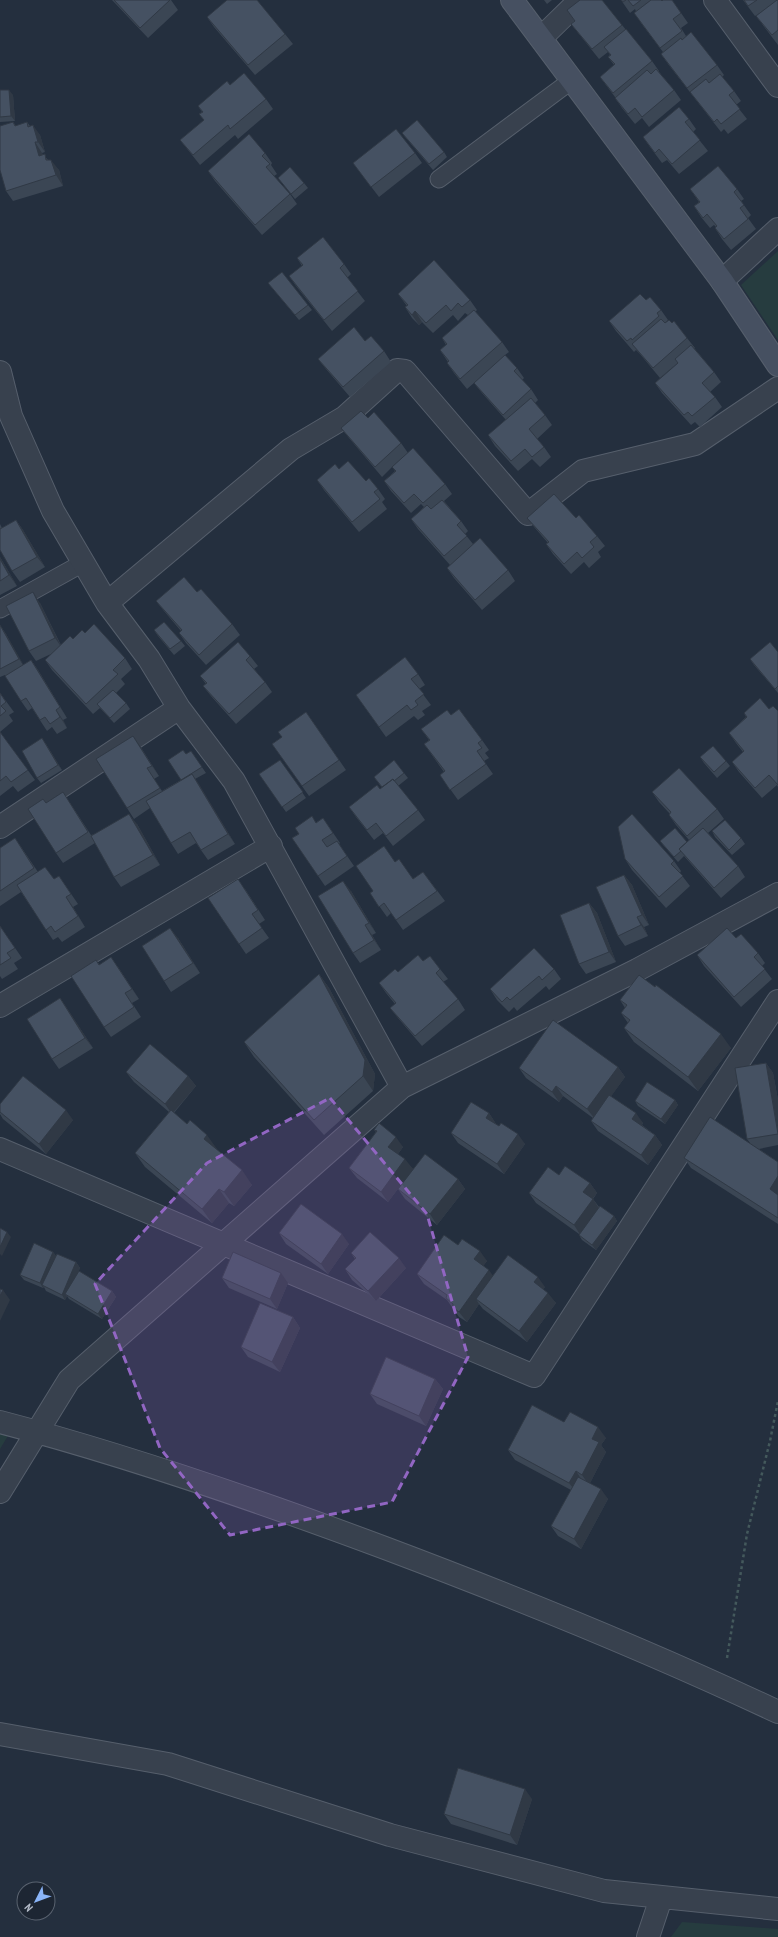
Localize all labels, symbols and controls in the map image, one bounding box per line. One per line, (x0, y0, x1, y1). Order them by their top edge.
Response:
north arrow (16, 1881, 56, 1921)
text: N (21, 1901, 36, 1915)

